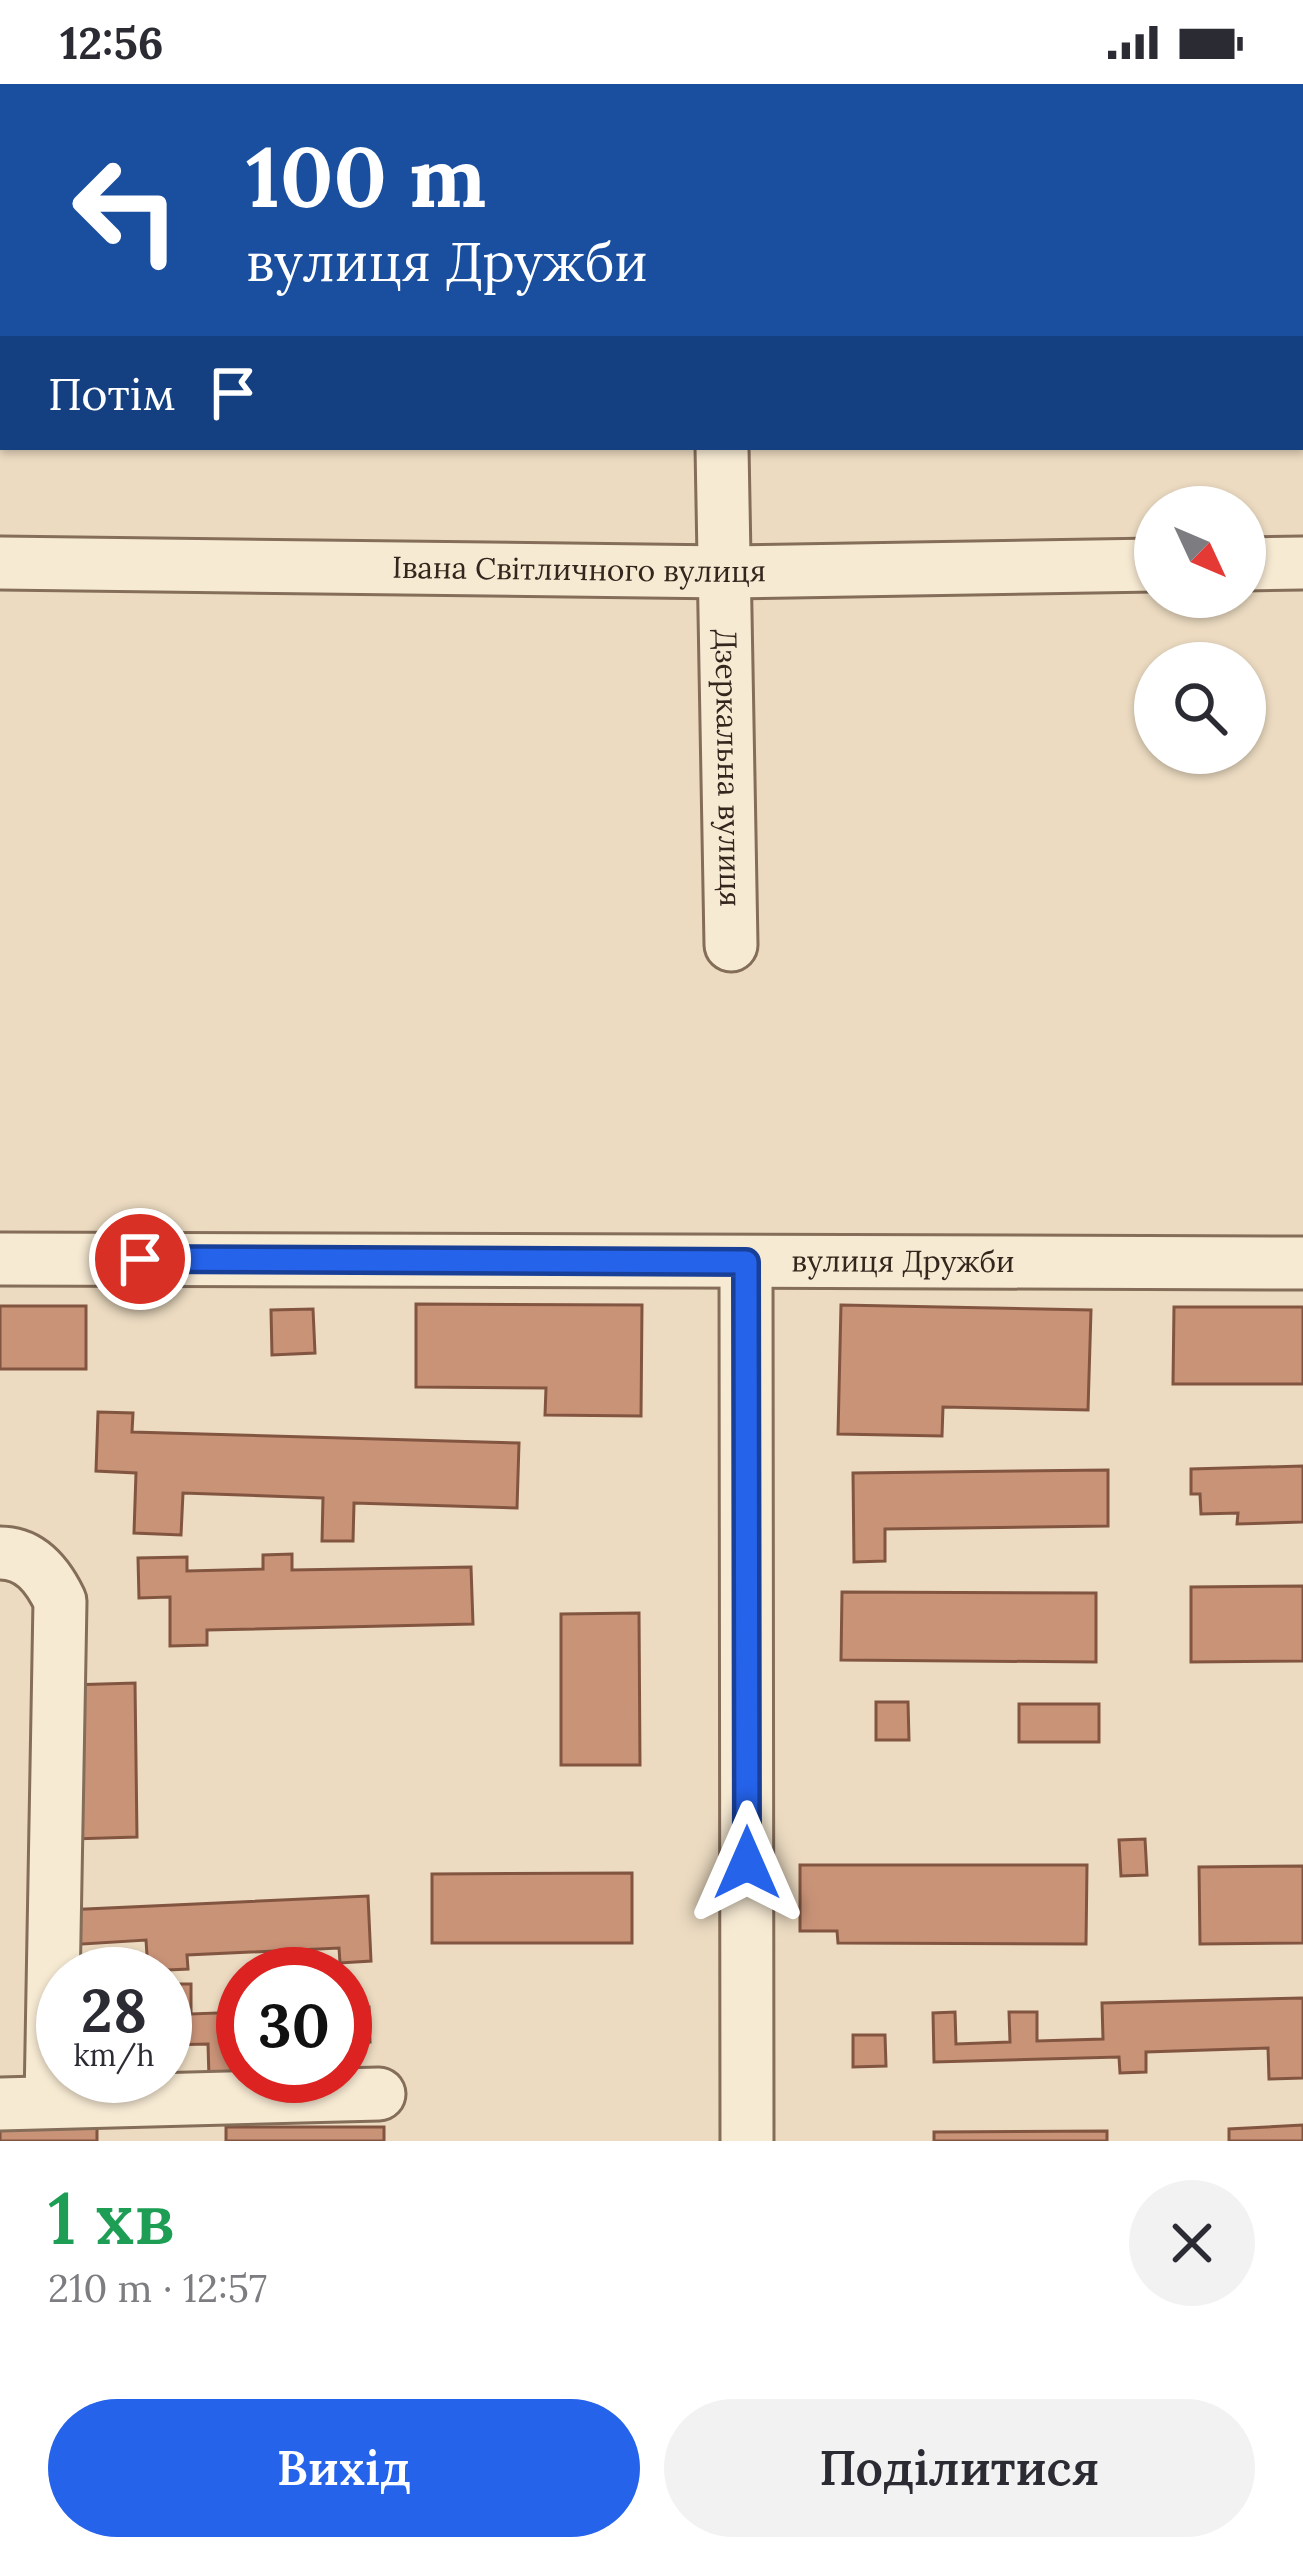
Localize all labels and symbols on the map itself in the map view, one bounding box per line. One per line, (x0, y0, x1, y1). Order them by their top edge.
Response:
north arrow (1134, 486, 1266, 618)
street label: Івана Світличного вулиця (392, 548, 766, 591)
street label: Дзеркальна вулиця (707, 629, 750, 907)
pin (89, 1208, 191, 1310)
street label: вулиця Дружби (791, 1241, 1015, 1281)
position arrow (684, 1800, 810, 1926)
speed limit sign: 30 (216, 1947, 372, 2103)

